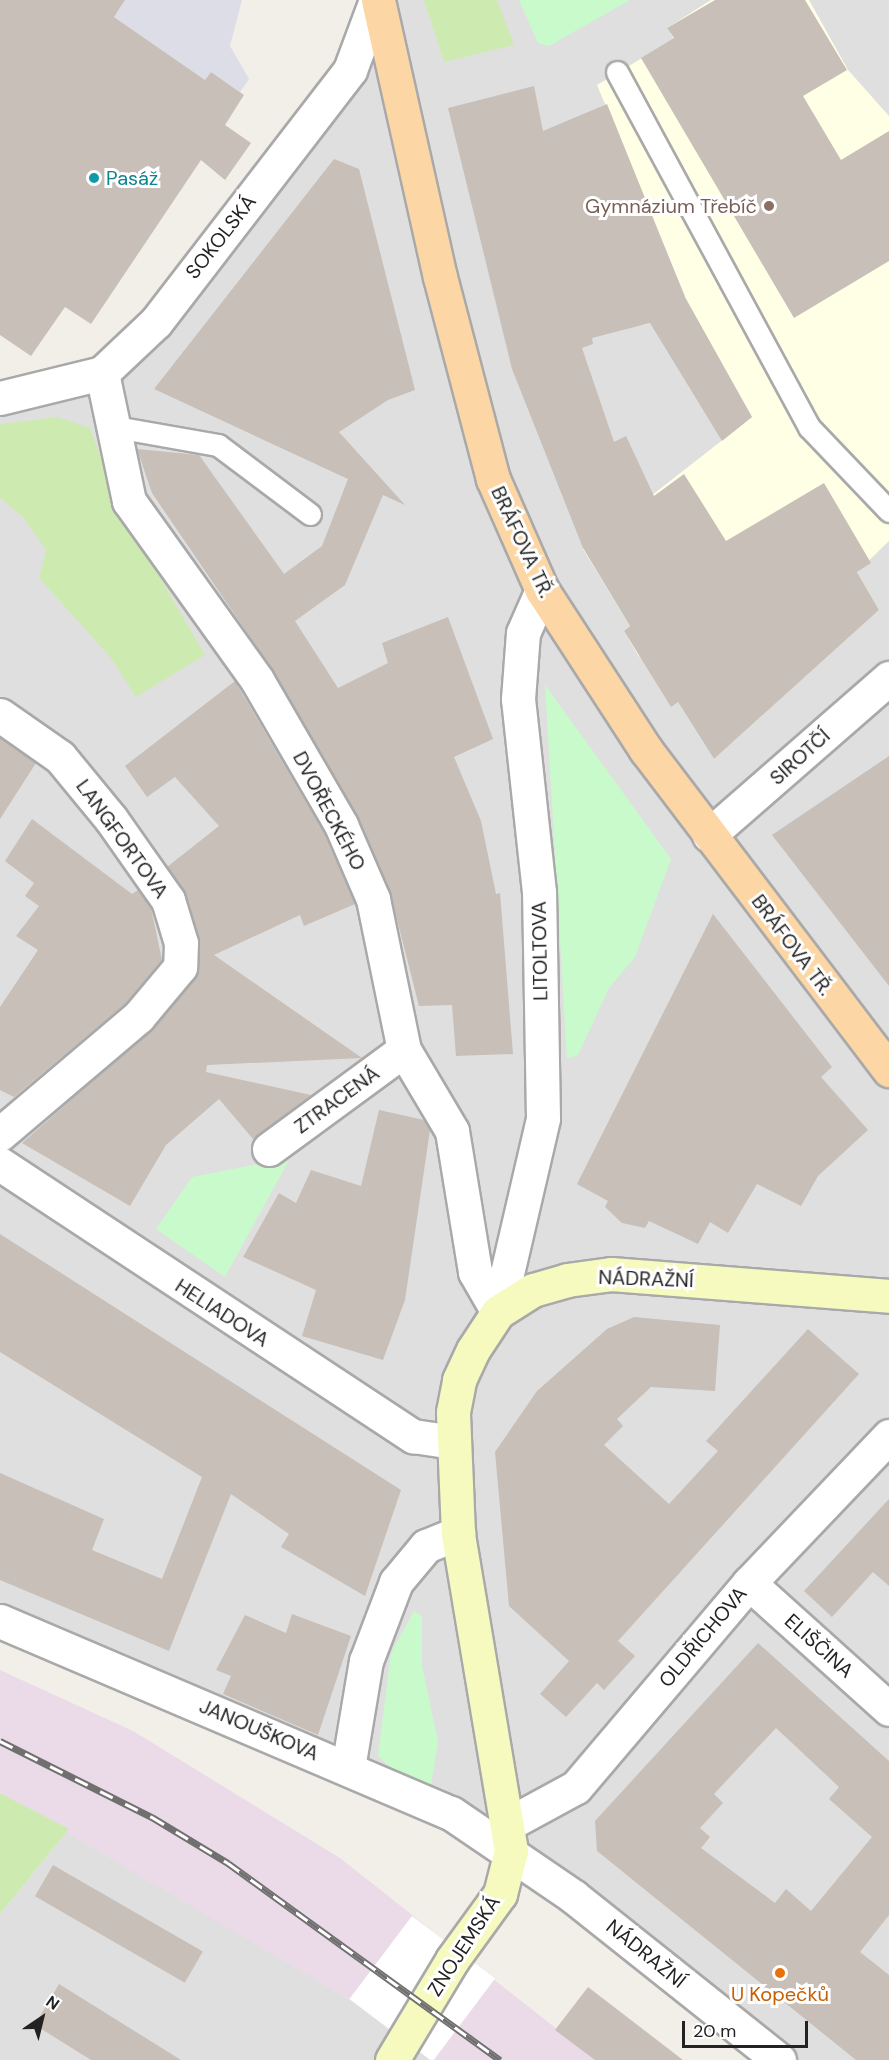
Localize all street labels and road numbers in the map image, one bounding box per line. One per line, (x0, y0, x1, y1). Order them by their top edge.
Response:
street label: SOKOLSKÁ (181, 190, 261, 284)
street label: BRÁFOVA TŘ. (486, 483, 558, 601)
street label: SIROTČÍ (765, 724, 835, 790)
street label: DVOŘECKÉHO (288, 747, 370, 875)
street label: LANGFORTOVA (71, 775, 173, 903)
street label: BRÁFOVA TŘ. (746, 890, 838, 1000)
street label: LITOLTOVA (527, 901, 553, 1001)
street label: ZTRACENÁ (290, 1061, 384, 1139)
street label: NÁDRAŽNÍ (598, 1265, 694, 1293)
street label: HELIADOVA (171, 1274, 273, 1352)
street label: OLDŘICHOVA (654, 1582, 752, 1692)
street label: ELIŠČINA (780, 1609, 858, 1683)
street label: JANOUŠKOVA (196, 1694, 322, 1766)
street label: ZNOJEMSKÁ (423, 1891, 505, 2001)
street label: NÁDRAŽNÍ (601, 1915, 691, 1993)

